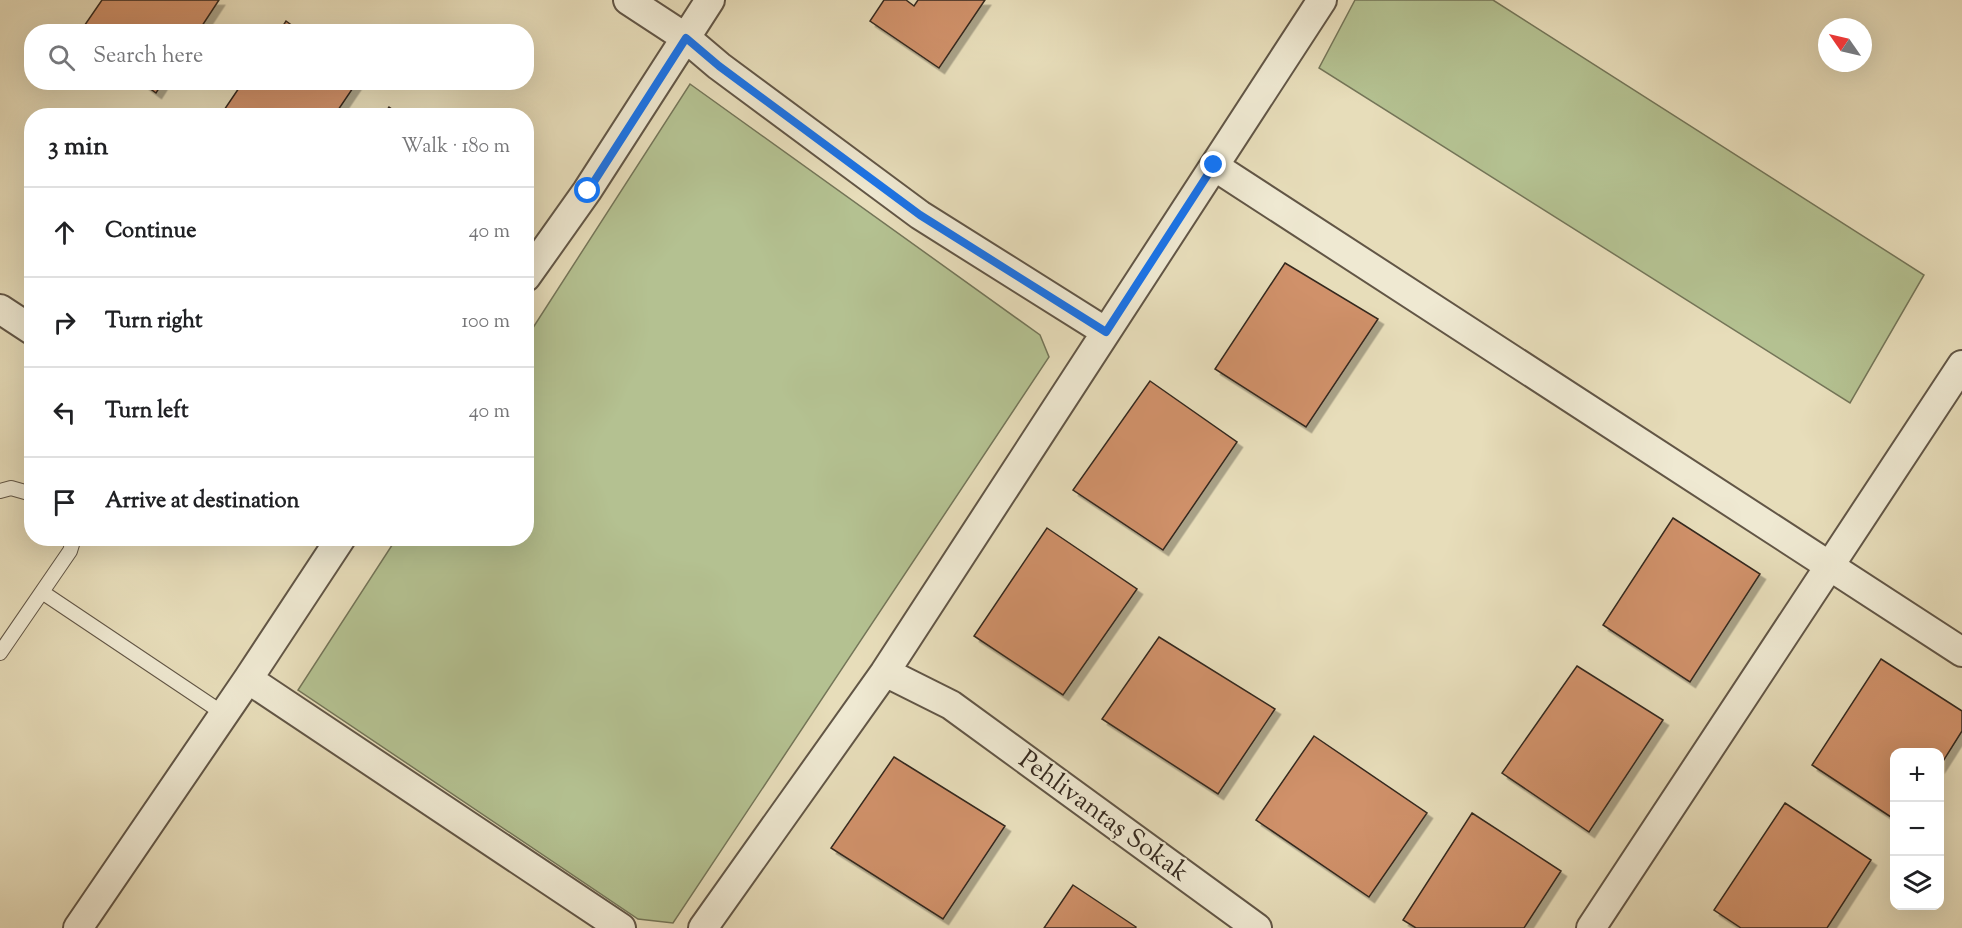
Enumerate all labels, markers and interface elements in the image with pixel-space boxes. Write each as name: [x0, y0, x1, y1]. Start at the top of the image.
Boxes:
north arrow: [1818, 18, 1872, 72]
search box: [24, 24, 534, 90]
icon: search: [45, 41, 78, 74]
text: Search here: [93, 41, 203, 73]
text: 3 min: [48, 129, 108, 166]
text: Walk · 180 m: [401, 133, 510, 162]
route end: [1200, 151, 1226, 177]
route start: [574, 177, 600, 203]
icon: ahead: [48, 216, 81, 249]
text: Continue: [105, 216, 196, 248]
text: 40 m: [469, 218, 510, 247]
icon: right: [48, 306, 81, 339]
text: Turn right: [105, 306, 202, 338]
text: 100 m: [461, 308, 510, 337]
icon: left: [48, 396, 81, 429]
text: Turn left: [105, 396, 188, 428]
text: 40 m: [469, 398, 510, 427]
icon: arrive: [48, 486, 81, 519]
text: Arrive at destination: [105, 486, 300, 518]
street label: Pehlivantaş Sokak: [1010, 743, 1196, 891]
map controls: [1890, 748, 1944, 910]
button: +: [1890, 748, 1944, 802]
button: −: [1890, 802, 1944, 856]
button: layers: [1890, 856, 1944, 910]

